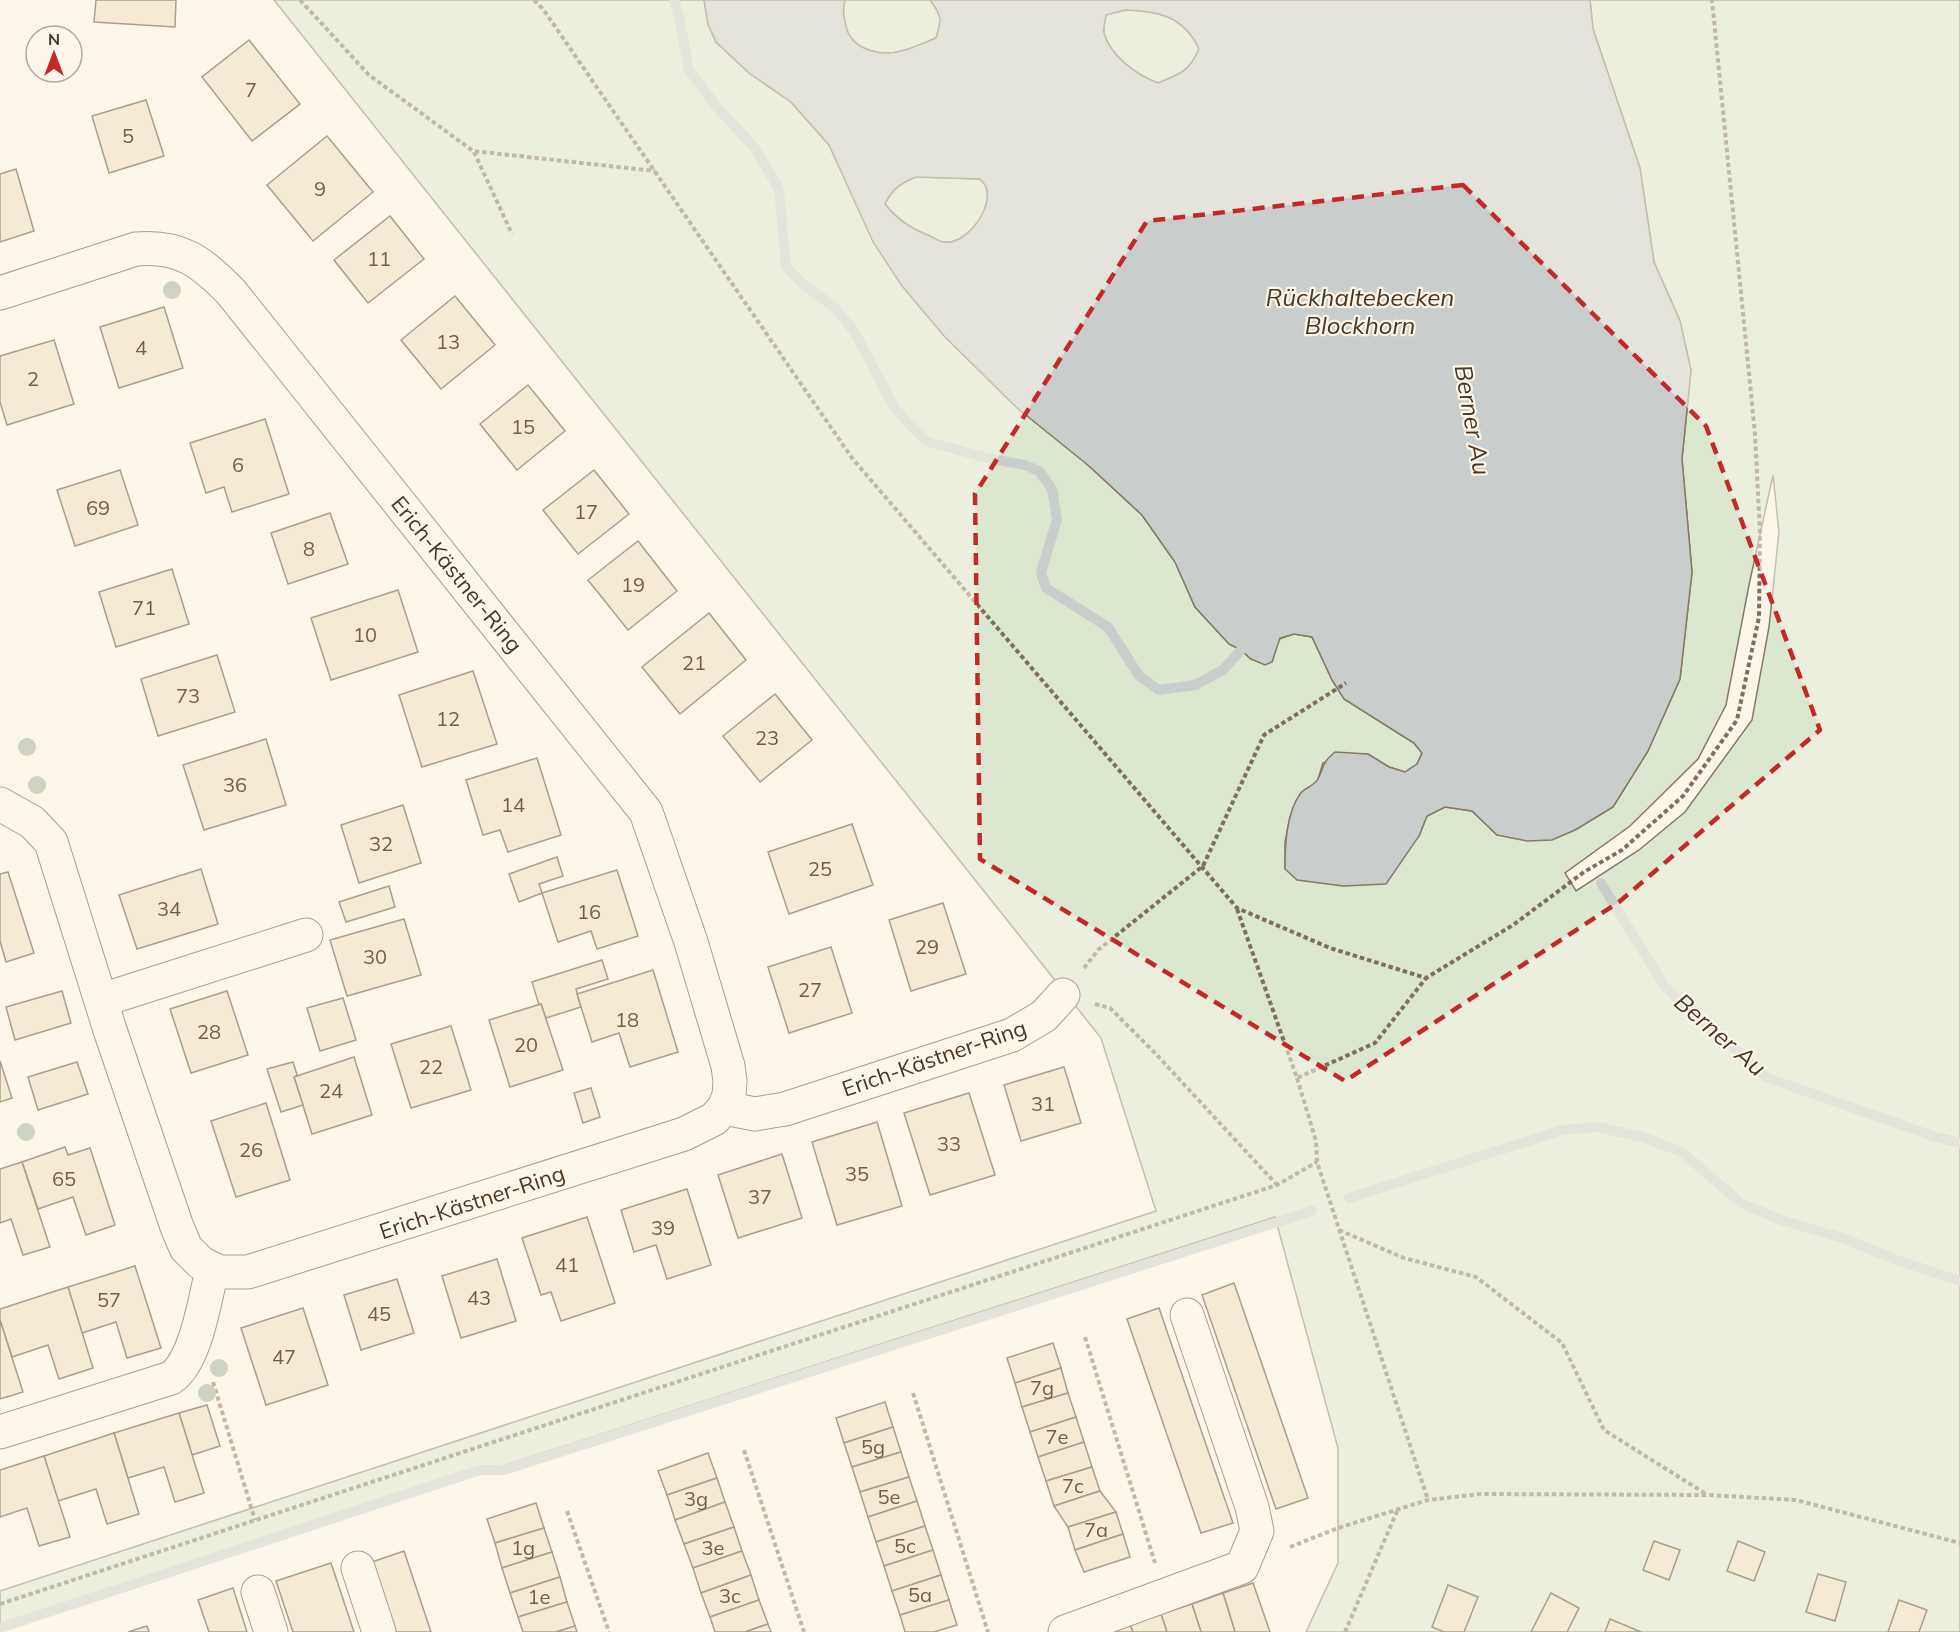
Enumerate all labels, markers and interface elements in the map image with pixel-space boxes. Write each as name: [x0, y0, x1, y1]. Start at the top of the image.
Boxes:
north arrow: [24, 24, 84, 84]
text: N: [48, 29, 60, 49]
house number: 7: [245, 77, 257, 102]
house number: 5: [122, 123, 134, 148]
house number: 9: [314, 176, 326, 201]
house number: 11: [367, 246, 391, 271]
water label: Rückhaltebecken Blockhorn: [1266, 282, 1454, 340]
house number: 13: [436, 329, 460, 354]
house number: 4: [135, 335, 147, 360]
water label: Berner Au: [1449, 362, 1497, 477]
house number: 2: [27, 366, 39, 391]
house number: 15: [511, 414, 535, 439]
house number: 6: [232, 452, 244, 477]
street label: Erich-Kästner-Ring: [385, 490, 529, 658]
house number: 69: [86, 495, 110, 520]
house number: 17: [574, 499, 598, 524]
house number: 8: [303, 536, 315, 561]
house number: 19: [621, 572, 645, 597]
house number: 71: [132, 595, 156, 620]
house number: 10: [353, 622, 377, 647]
house number: 21: [682, 650, 706, 675]
house number: 73: [176, 683, 200, 708]
house number: 12: [436, 706, 460, 731]
house number: 23: [755, 725, 779, 750]
house number: 36: [223, 772, 247, 797]
house number: 14: [501, 792, 525, 817]
house number: 32: [369, 831, 393, 856]
house number: 25: [808, 856, 832, 881]
house number: 34: [157, 896, 181, 921]
house number: 16: [577, 899, 601, 924]
house number: 29: [915, 934, 939, 959]
house number: 30: [363, 944, 387, 969]
house number: 27: [798, 977, 822, 1002]
water label: Berner Au: [1669, 986, 1773, 1082]
house number: 18: [615, 1007, 639, 1032]
street label: Erich-Kästner-Ring: [838, 1013, 1030, 1103]
house number: 28: [197, 1019, 221, 1044]
house number: 20: [514, 1032, 538, 1057]
house number: 22: [419, 1054, 443, 1079]
house number: 24: [319, 1078, 343, 1103]
house number: 31: [1031, 1091, 1055, 1116]
house number: 33: [937, 1131, 961, 1156]
house number: 26: [239, 1137, 263, 1162]
street label: Erich-Kästner-Ring: [376, 1159, 568, 1245]
house number: 35: [845, 1161, 869, 1186]
house number: 65: [52, 1166, 76, 1191]
house number: 37: [748, 1184, 772, 1209]
house number: 39: [651, 1215, 675, 1240]
house number: 41: [555, 1252, 579, 1277]
house number: 43: [467, 1285, 491, 1310]
house number: 57: [97, 1287, 121, 1312]
house number: 45: [367, 1301, 391, 1326]
house number: 47: [272, 1344, 296, 1369]
house number: 7g: [1030, 1375, 1054, 1400]
house number: 7e: [1046, 1424, 1068, 1449]
house number: 5g: [861, 1434, 885, 1459]
house number: 7c: [1062, 1473, 1084, 1498]
house number: 5e: [878, 1484, 900, 1509]
house number: 3g: [684, 1486, 708, 1511]
house number: 7a: [1084, 1517, 1108, 1542]
house number: 5c: [894, 1533, 916, 1558]
house number: 1g: [511, 1535, 535, 1560]
house number: 3e: [702, 1535, 724, 1560]
house number: 5a: [908, 1582, 932, 1607]
house number: 3c: [719, 1583, 741, 1608]
house number: 1e: [528, 1584, 550, 1609]

